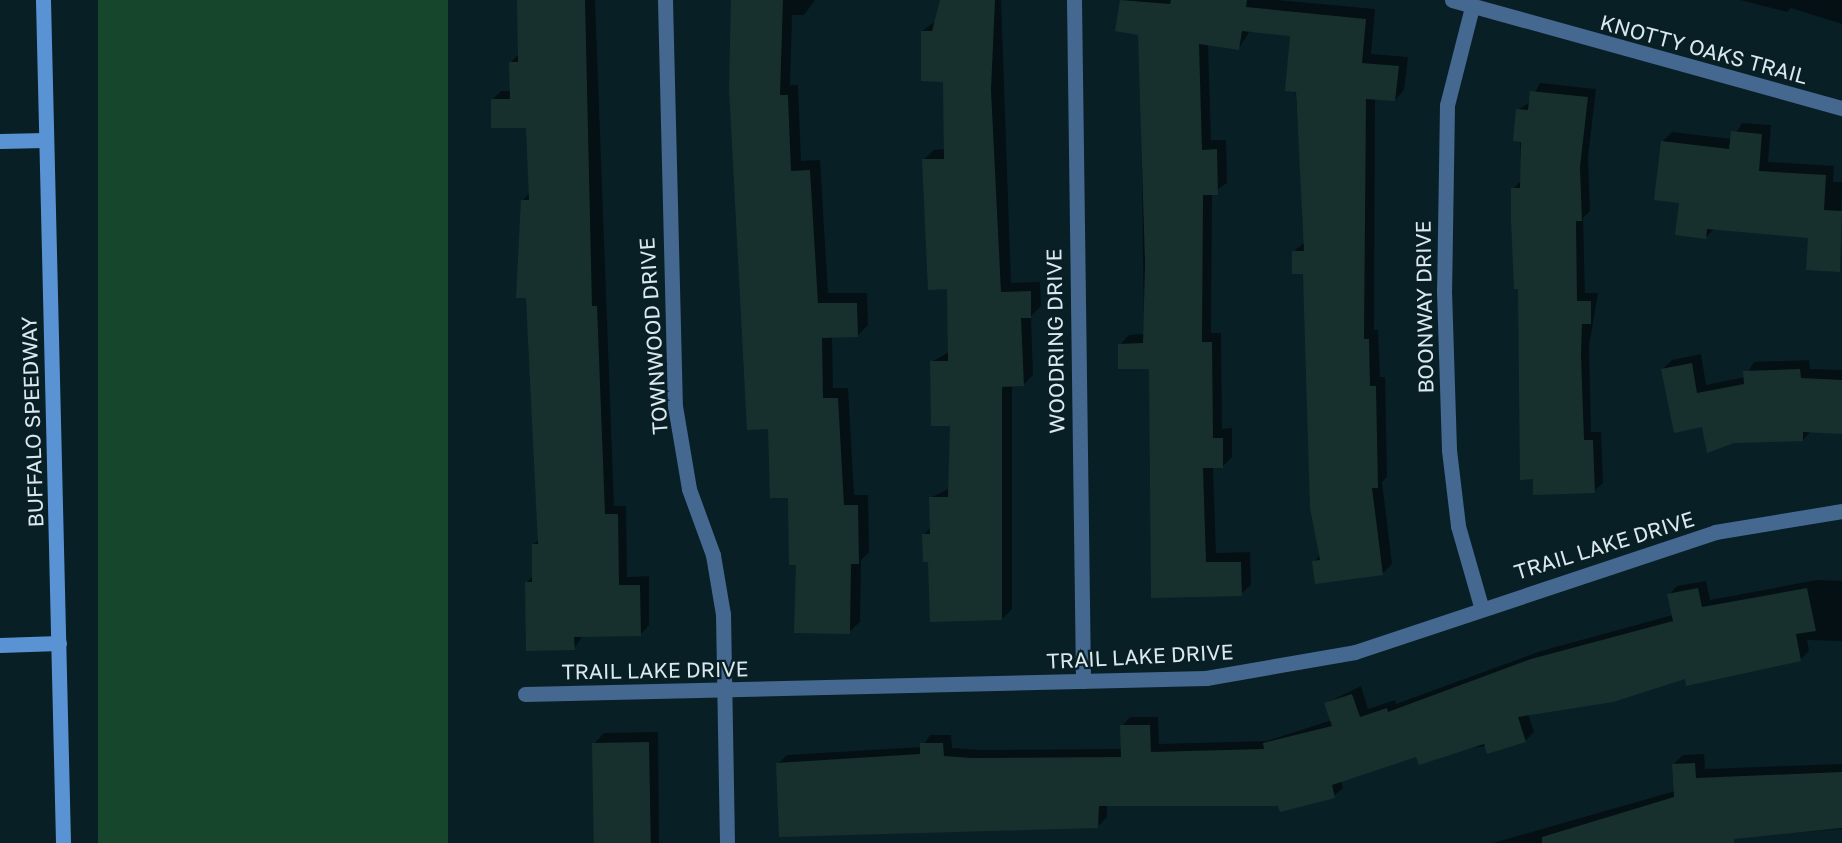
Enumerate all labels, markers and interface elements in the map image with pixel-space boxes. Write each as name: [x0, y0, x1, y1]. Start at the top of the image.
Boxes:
street label: KNOTTY OAKS TRAIL: [1598, 9, 1810, 89]
street label: BOONWAY DRIVE: [1410, 220, 1438, 394]
street label: TOWNWOOD DRIVE: [634, 237, 672, 435]
street label: WOODRING DRIVE: [1041, 248, 1069, 434]
street label: BUFFALO SPEEDWAY: [16, 316, 48, 528]
street label: TRAIL LAKE DRIVE: [1511, 506, 1697, 584]
street label: TRAIL LAKE DRIVE: [1046, 639, 1234, 673]
street label: TRAIL LAKE DRIVE: [561, 656, 749, 684]

